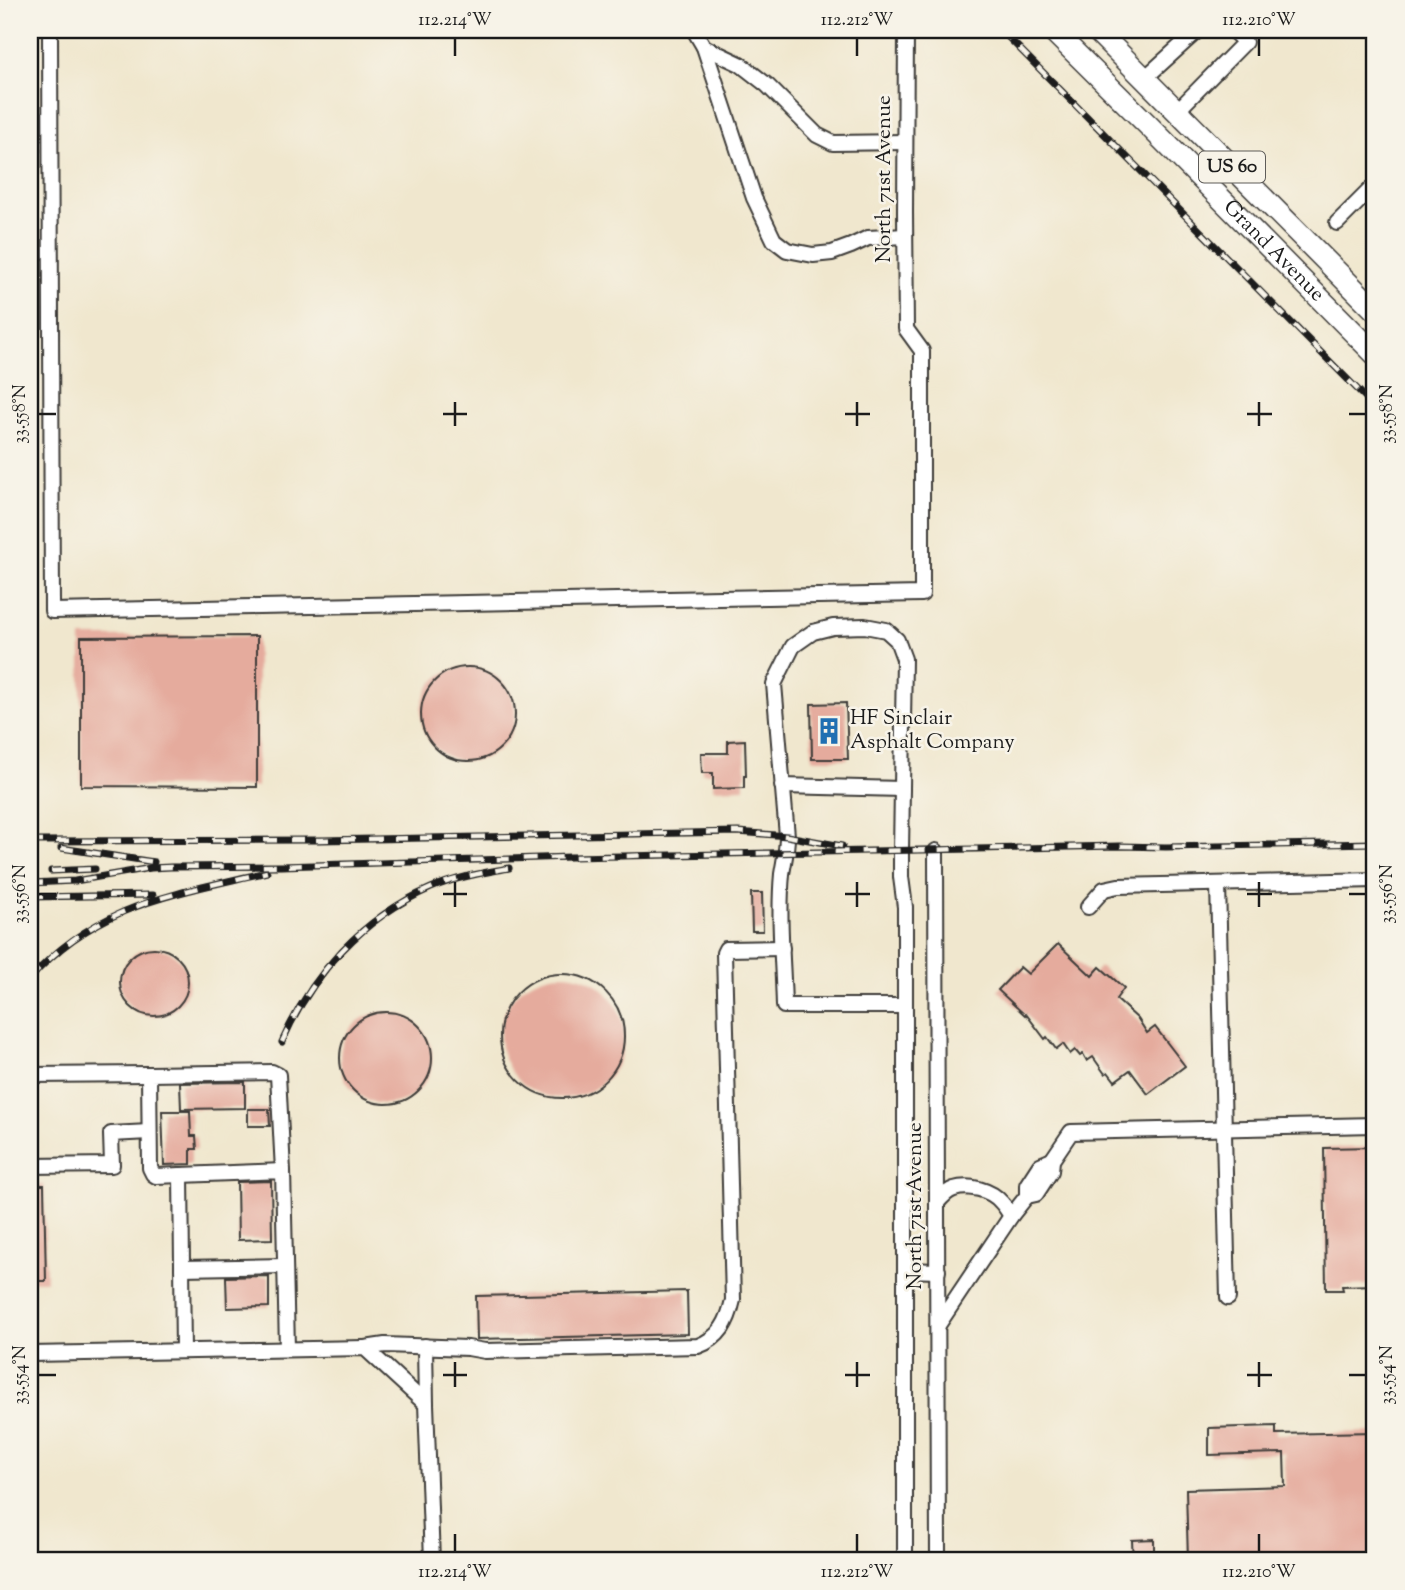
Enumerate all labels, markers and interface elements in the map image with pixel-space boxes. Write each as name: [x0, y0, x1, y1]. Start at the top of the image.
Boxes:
text: 112.214°W: [418, 8, 492, 34]
text: 112.212°W: [821, 8, 893, 34]
text: 112.210°W: [1222, 8, 1296, 34]
street label: North 71st Avenue: [870, 95, 900, 263]
road number: US 60: [1199, 152, 1265, 182]
street label: Grand Avenue: [1216, 193, 1331, 309]
text: 33.558°N: [8, 384, 34, 444]
text: 33.558°N: [1375, 384, 1401, 444]
place label: HF Sinclair Asphalt Company: [850, 704, 1015, 758]
building icon: HF Sinclair Asphalt Company: [814, 716, 844, 746]
text: 33.556°N: [8, 864, 34, 924]
text: 33.556°N: [1375, 864, 1401, 924]
street label: North 71st Avenue: [901, 1122, 931, 1290]
text: 33.554°N: [8, 1345, 34, 1405]
text: 33.554°N: [1375, 1345, 1401, 1405]
text: 112.214°W: [418, 1560, 492, 1586]
text: 112.212°W: [821, 1560, 893, 1586]
text: 112.210°W: [1222, 1560, 1296, 1586]

